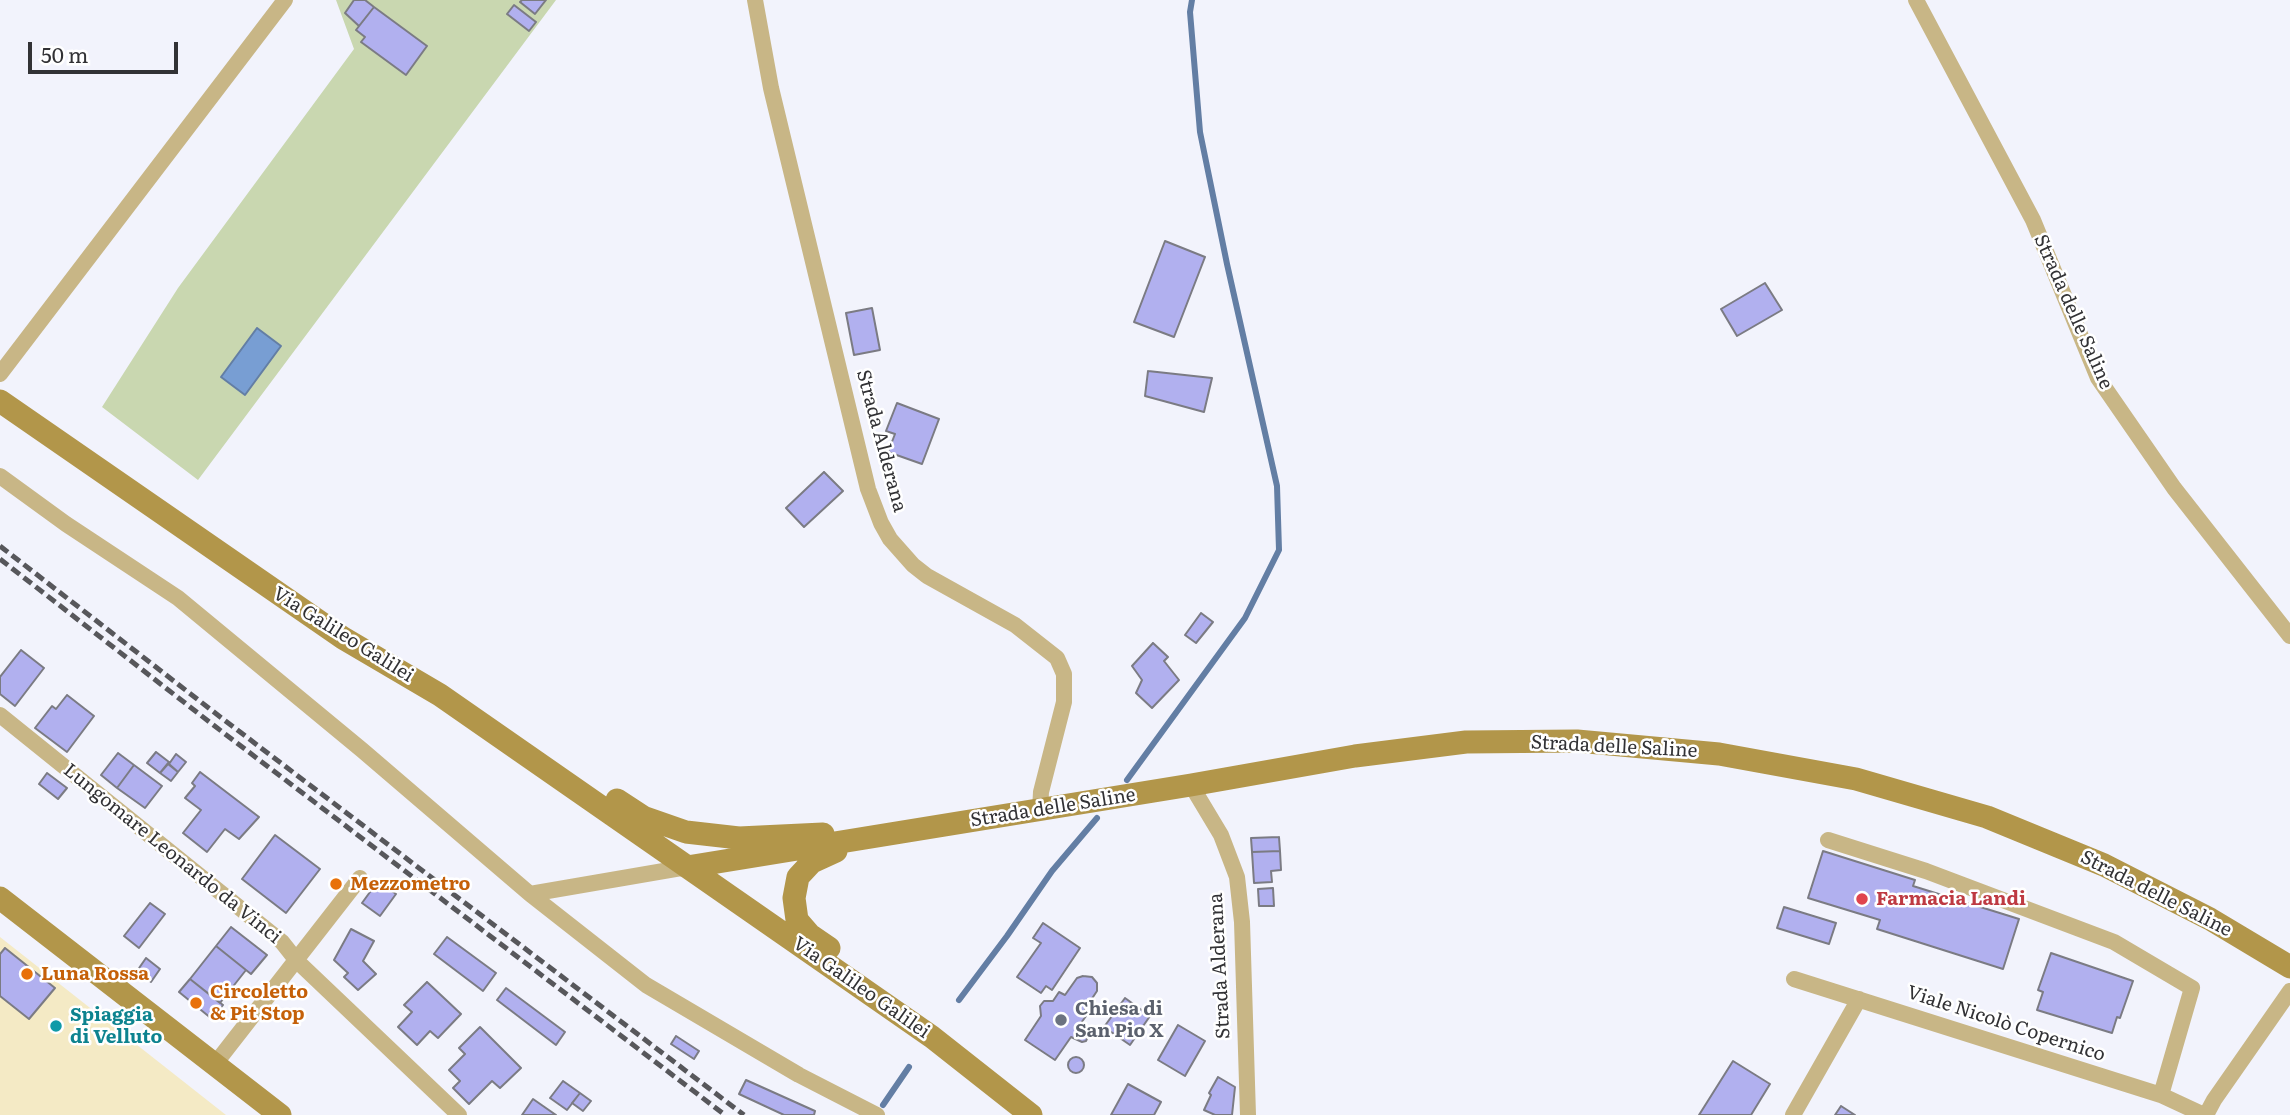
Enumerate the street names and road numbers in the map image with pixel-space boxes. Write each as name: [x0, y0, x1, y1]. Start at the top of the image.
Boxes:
street label: Strada delle Saline: [2029, 231, 2117, 393]
street label: Strada Alderana: [851, 367, 911, 515]
street label: Via Galileo Galilei: [268, 582, 418, 688]
street label: Strada delle Saline: [1530, 731, 1698, 763]
street label: Lungomare Leonardo da Vinci: [59, 759, 285, 949]
street label: Strada delle Saline: [969, 784, 1137, 832]
street label: Strada delle Saline: [2076, 846, 2236, 942]
street label: Strada Alderana: [1205, 892, 1235, 1040]
street label: Via Galileo Galilei: [788, 932, 934, 1044]
street label: Viale Nicolò Copernico: [1904, 981, 2108, 1067]

